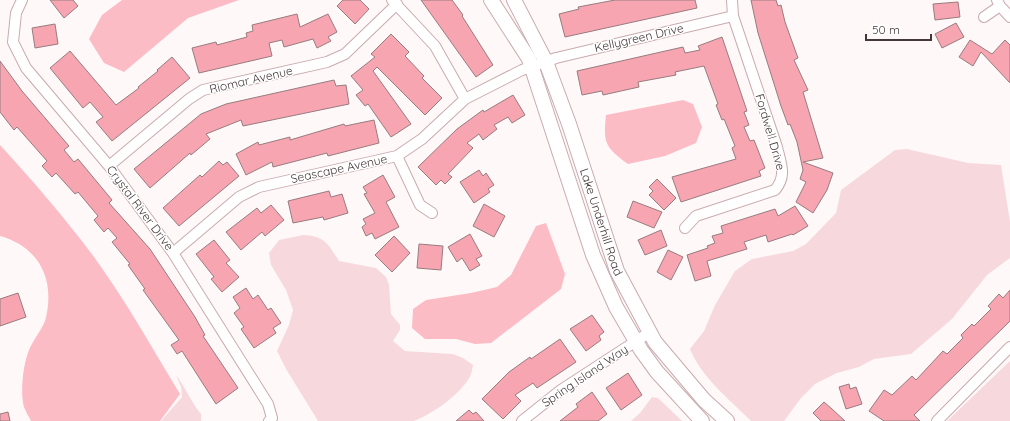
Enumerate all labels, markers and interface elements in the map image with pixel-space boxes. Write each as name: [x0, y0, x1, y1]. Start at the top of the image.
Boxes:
scale bar: [866, 16, 931, 42]
street label: Kellygreen Drive: [593, 20, 685, 55]
text: 50 m: [872, 22, 900, 37]
street label: Riomar Avenue: [208, 63, 294, 96]
street label: Fordwell Drive: [752, 92, 789, 172]
street label: Seascape Avenue: [289, 151, 389, 186]
street label: Crystal River Drive: [104, 162, 177, 253]
street label: Lake Underhill Road: [577, 166, 626, 278]
street label: Spring Island Way: [539, 341, 631, 410]

